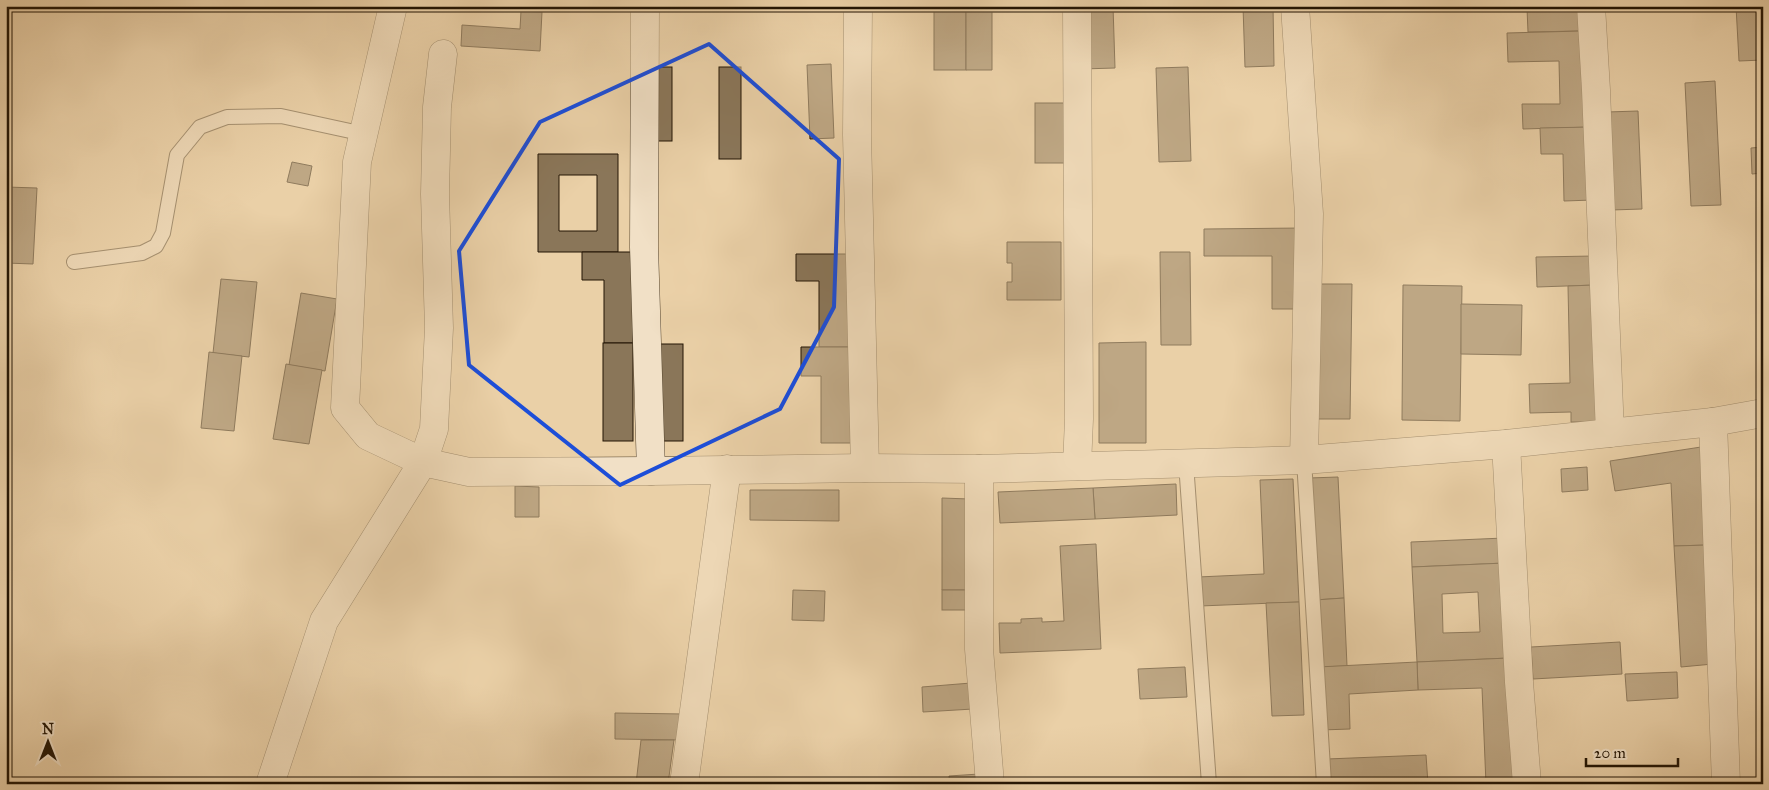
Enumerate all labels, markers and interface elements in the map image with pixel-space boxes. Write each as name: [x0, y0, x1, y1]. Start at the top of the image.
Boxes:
north arrow: [22, 718, 72, 768]
text: N: [42, 721, 54, 738]
scale bar: [1586, 735, 1679, 767]
text: 20 m: [1594, 744, 1626, 762]

